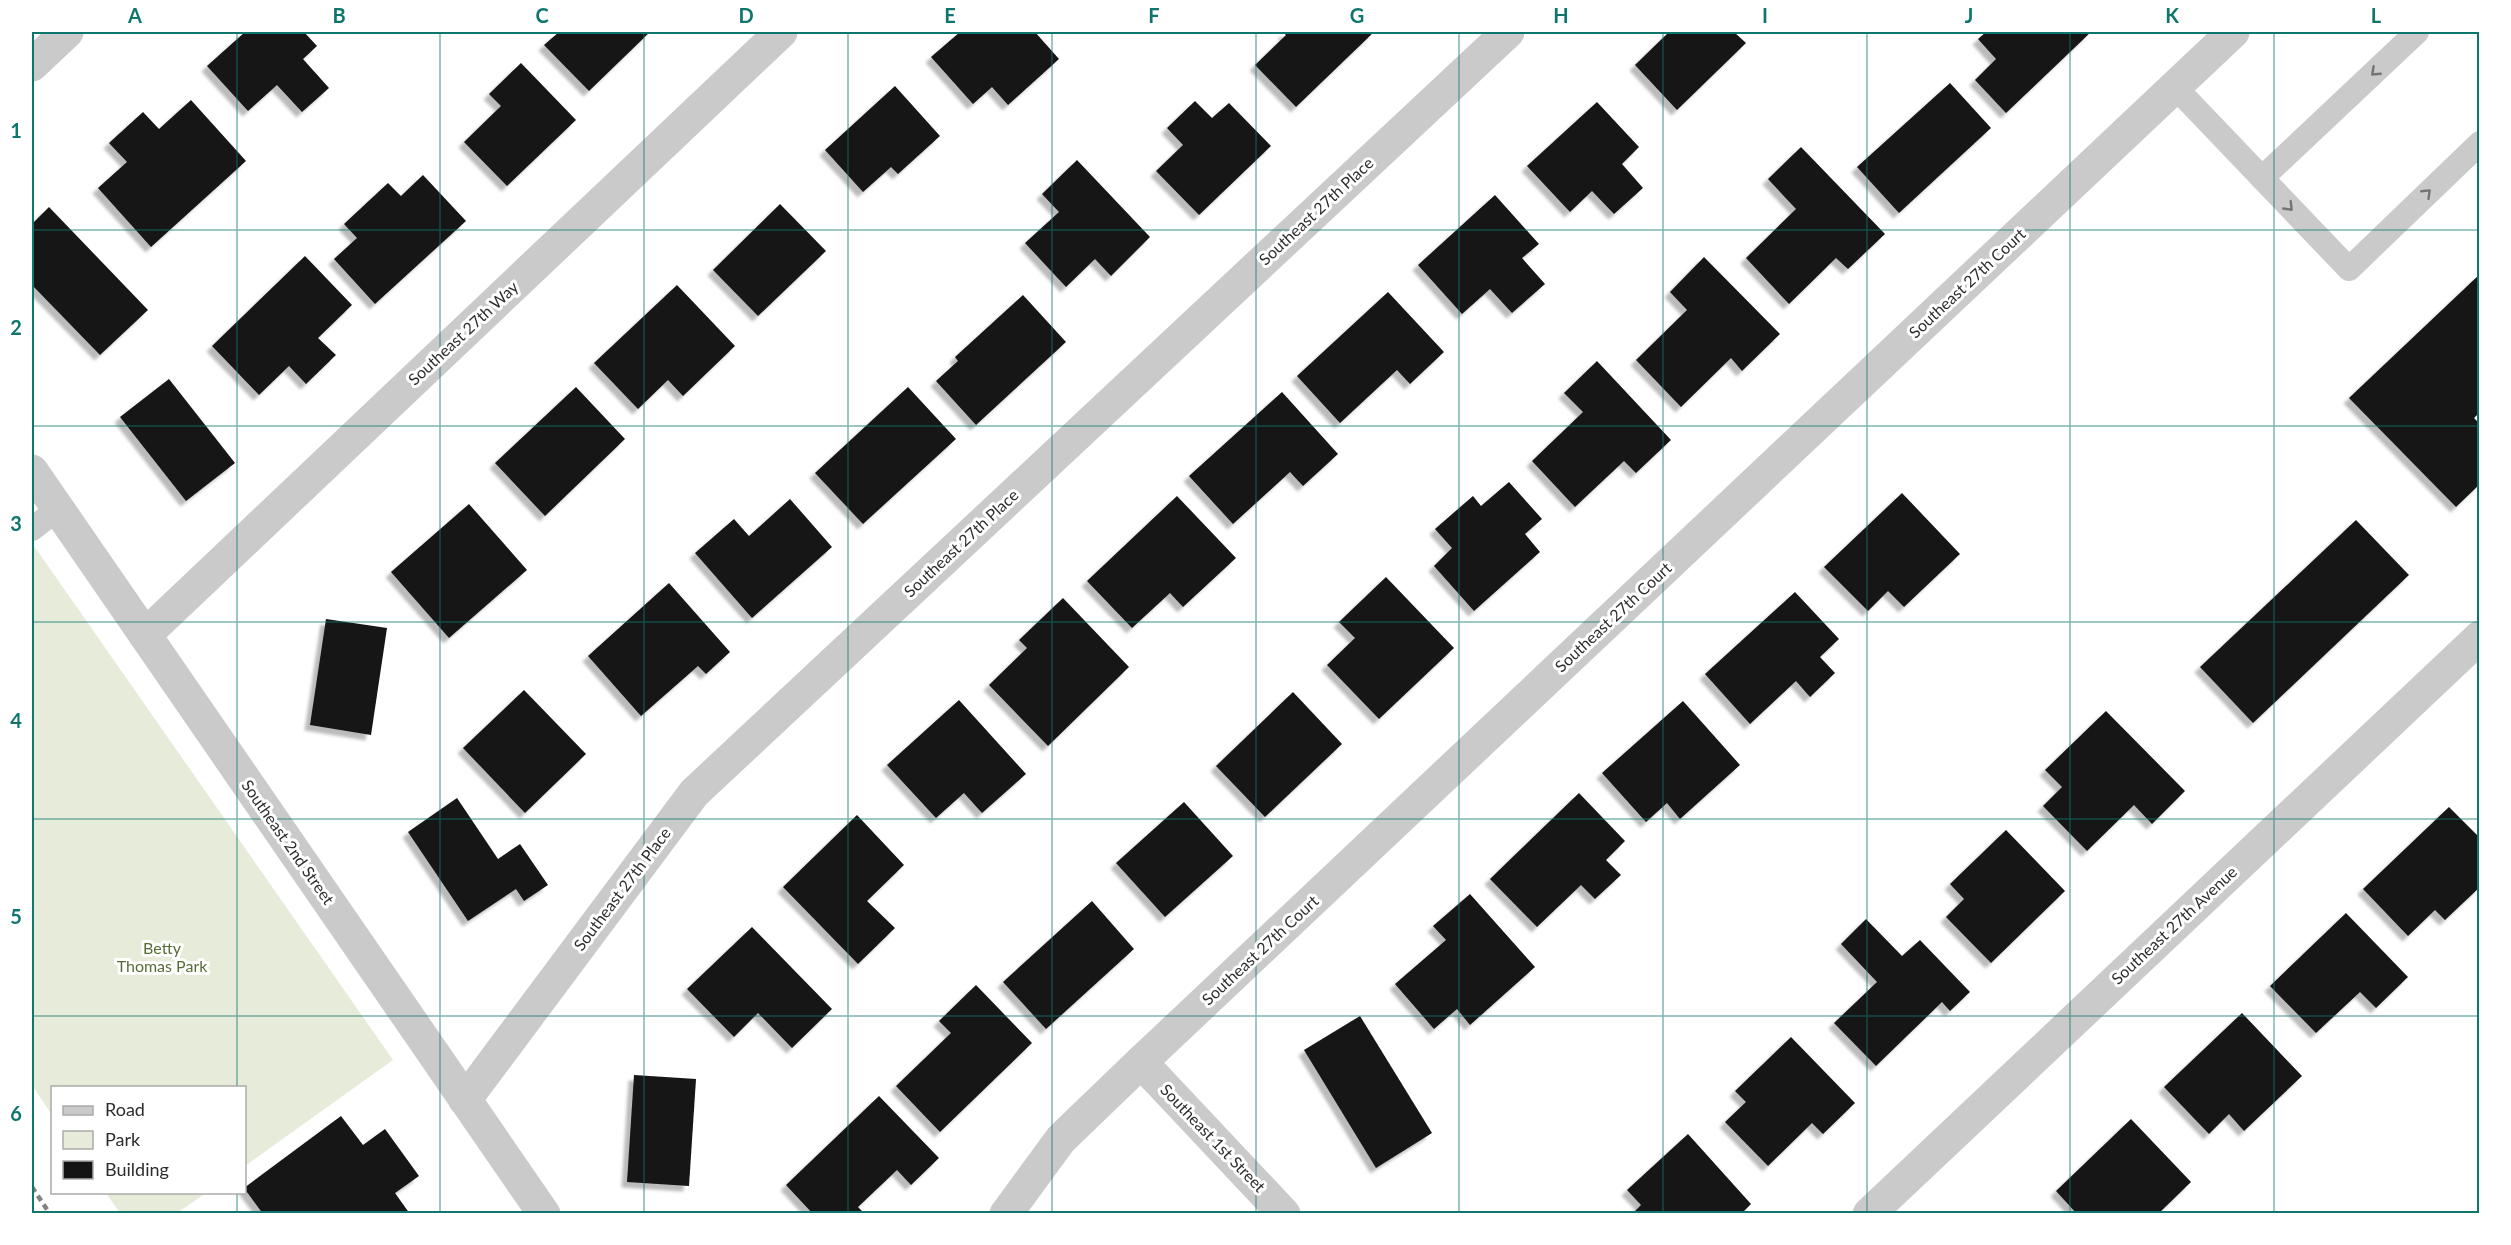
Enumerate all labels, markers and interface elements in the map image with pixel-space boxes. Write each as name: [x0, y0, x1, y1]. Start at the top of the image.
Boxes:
text: A: [127, 3, 142, 27]
text: B: [332, 3, 346, 27]
text: C: [535, 3, 549, 27]
text: D: [738, 3, 754, 27]
text: E: [944, 3, 956, 27]
text: F: [1148, 3, 1160, 27]
text: G: [1350, 3, 1364, 27]
text: H: [1553, 3, 1569, 27]
text: I: [1762, 3, 1768, 27]
text: J: [1965, 3, 1973, 27]
text: K: [2165, 3, 2179, 27]
text: L: [2371, 3, 2382, 27]
one-way arrow: [2371, 64, 2382, 75]
text: 1: [10, 118, 22, 142]
street label: Southeast 27th Place: [1255, 153, 1377, 268]
one-way arrow: [2420, 190, 2431, 201]
one-way arrow: [2282, 200, 2293, 211]
street label: Southeast 27th Court: [1905, 224, 2029, 341]
street label: Southeast 27th Way: [404, 276, 522, 388]
text: 2: [10, 315, 22, 339]
street label: Southeast 27th Place: [900, 485, 1022, 600]
text: 3: [10, 511, 22, 535]
street label: Southeast 27th Court: [1551, 558, 1675, 675]
text: 4: [10, 708, 22, 732]
street label: Southeast 2nd Street: [238, 776, 339, 908]
street label: Southeast 27th Place: [569, 823, 674, 954]
street label: Southeast 27th Avenue: [2107, 862, 2240, 988]
street label: Southeast 27th Court: [1198, 891, 1322, 1008]
text: 5: [10, 904, 22, 928]
park label: Betty Thomas Park: [117, 938, 208, 975]
street label: Southeast 1st Street: [1157, 1080, 1270, 1196]
legend: [51, 1086, 246, 1194]
text: Road: [105, 1098, 145, 1120]
text: 6: [10, 1101, 22, 1125]
text: Park: [105, 1128, 141, 1150]
text: Building: [105, 1158, 169, 1180]

